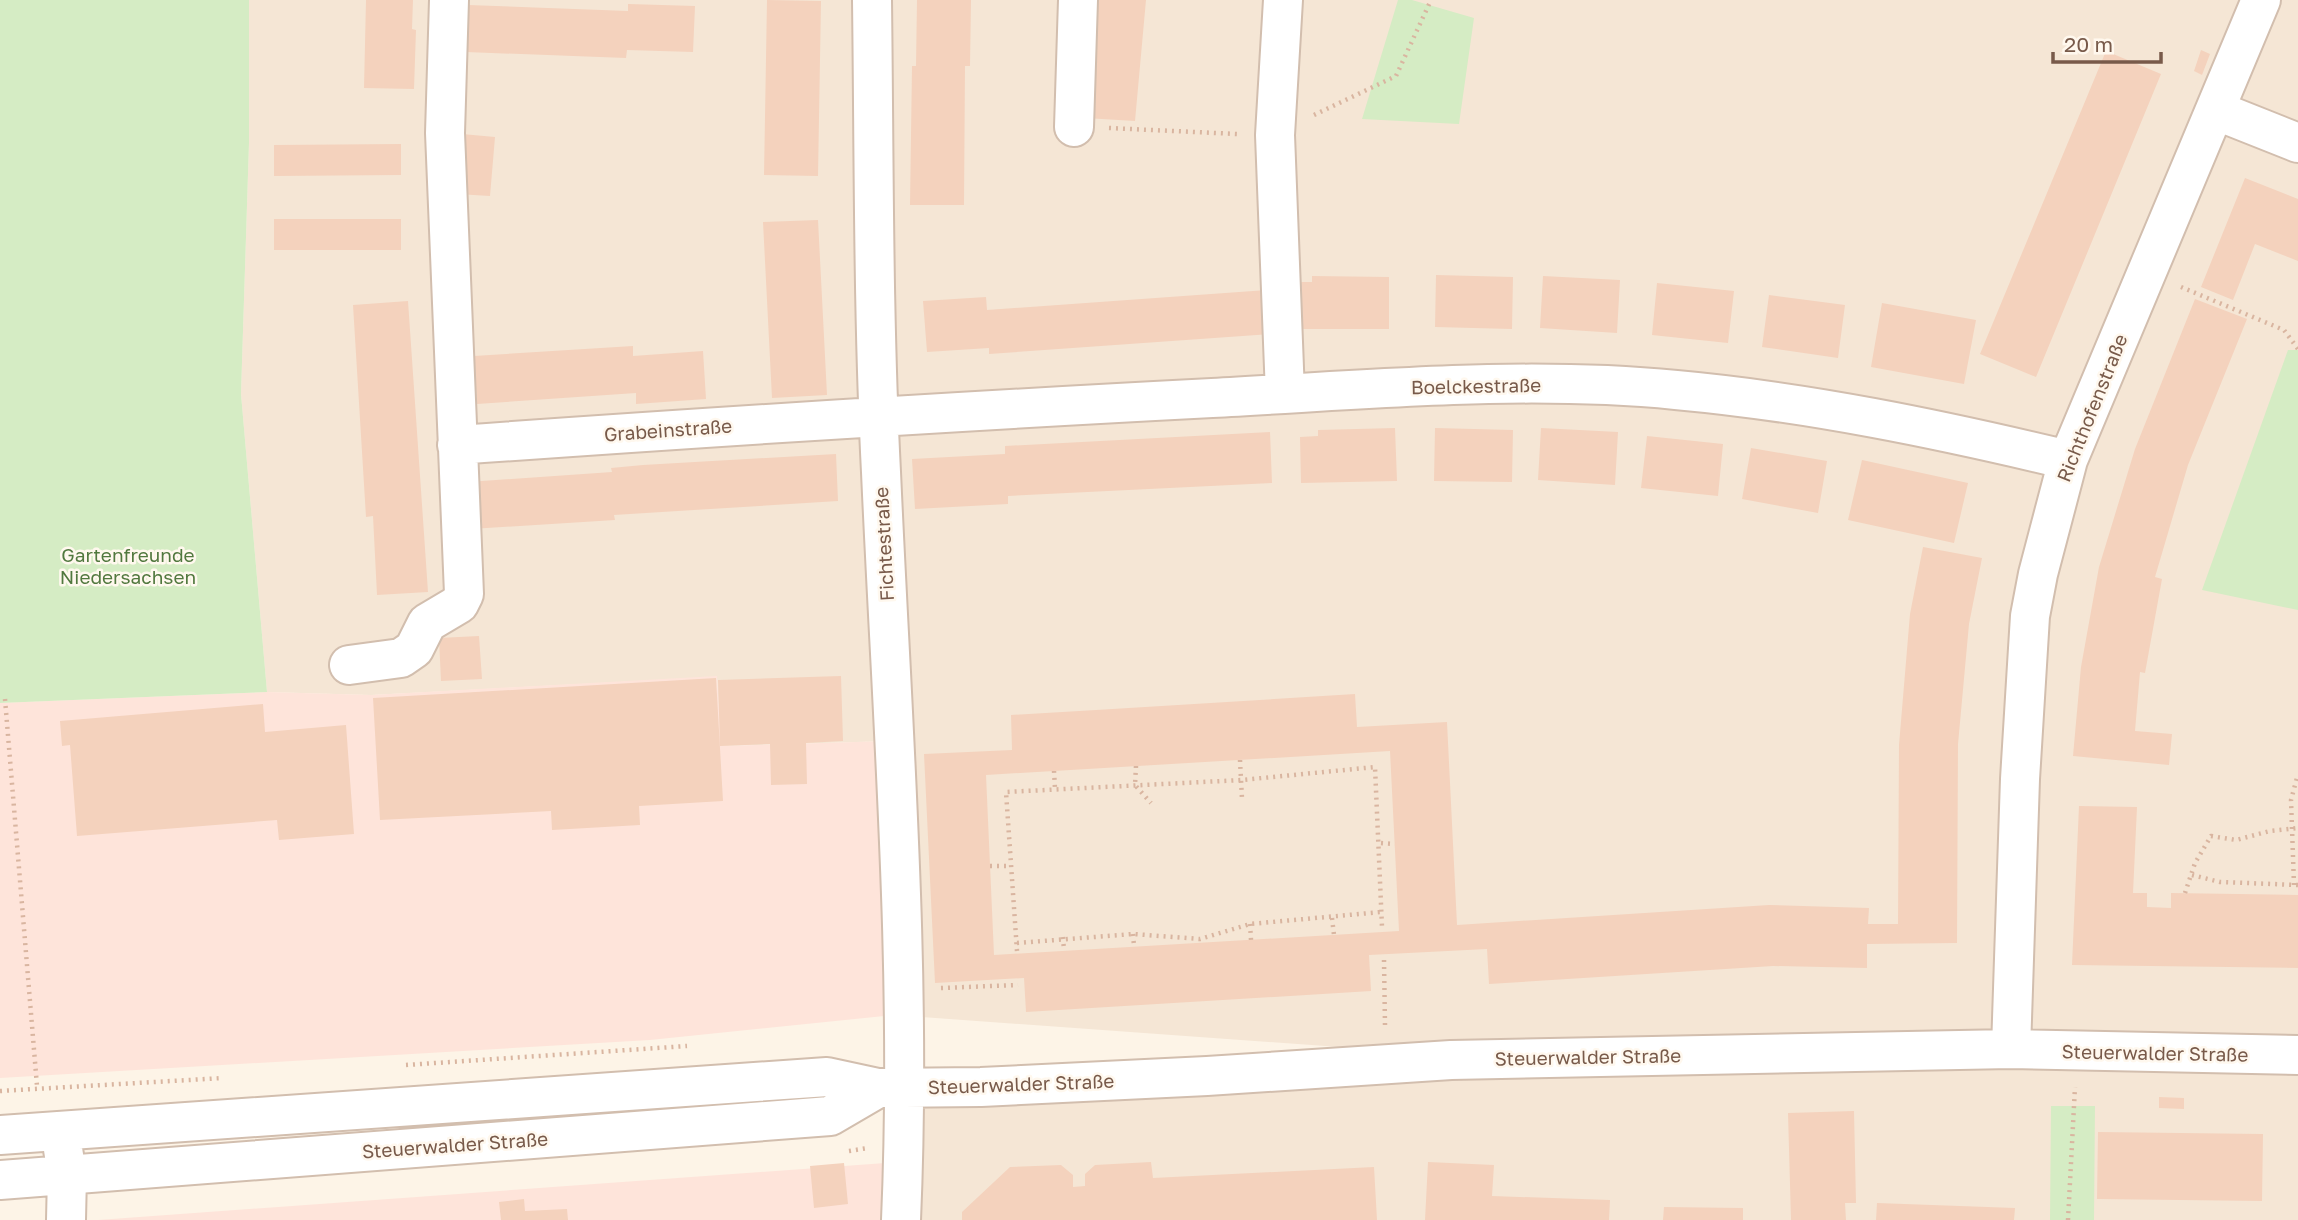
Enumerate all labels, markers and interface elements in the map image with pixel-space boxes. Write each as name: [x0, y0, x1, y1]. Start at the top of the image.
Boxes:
scale bar: [2053, 21, 2162, 65]
text: 20 m: [2064, 31, 2113, 57]
street label: Richthofenstraße: [2051, 330, 2132, 485]
street label: Boelckestraße: [1411, 373, 1541, 398]
street label: Grabeinstraße: [603, 414, 733, 445]
street label: Fichtestraße: [869, 486, 898, 602]
park label: Gartenfreunde Niedersachsen: [60, 543, 196, 588]
street label: Steuerwalder Straße: [2062, 1039, 2248, 1066]
street label: Steuerwalder Straße: [1495, 1043, 1681, 1070]
street label: Steuerwalder Straße: [927, 1069, 1115, 1098]
street label: Steuerwalder Straße: [361, 1127, 549, 1162]

